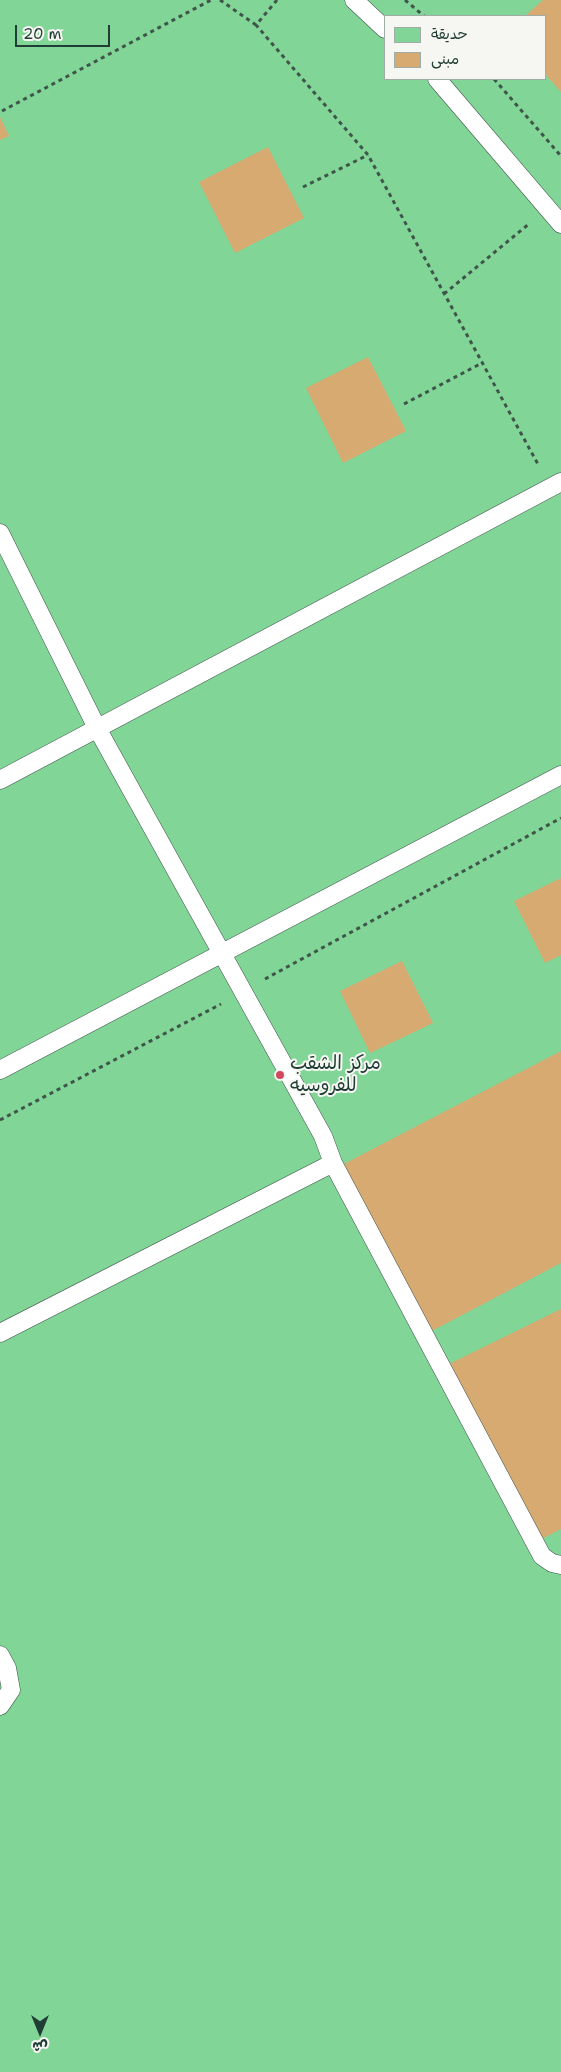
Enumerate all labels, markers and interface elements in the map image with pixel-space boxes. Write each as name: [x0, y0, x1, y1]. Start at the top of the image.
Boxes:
scale bar: [18, 15, 112, 47]
legend: [384, 15, 546, 80]
text: 20 m: [23, 24, 62, 44]
text: حديقة: [431, 24, 468, 44]
text: مبنى: [431, 49, 459, 69]
place label: مركز الشقب للفروسيه: [290, 1053, 381, 1097]
marker: مركز الشقب للفروسيه: [274, 1069, 286, 1081]
north arrow: [15, 2007, 65, 2057]
text: ش: [32, 2038, 48, 2056]

